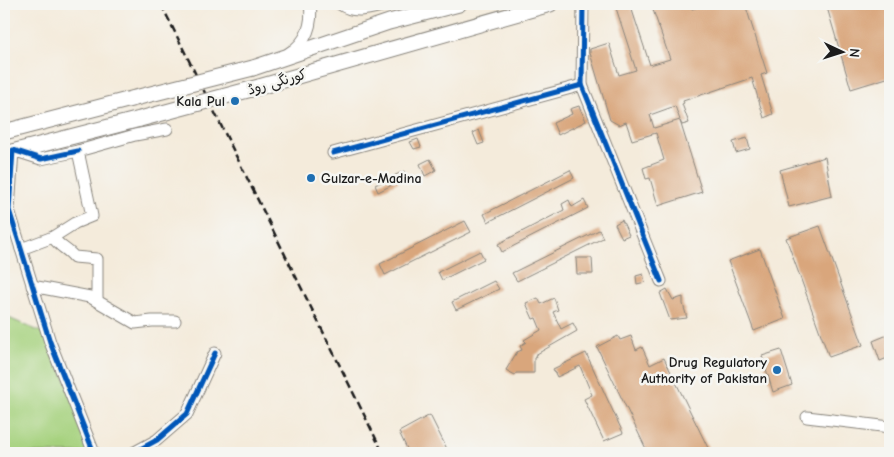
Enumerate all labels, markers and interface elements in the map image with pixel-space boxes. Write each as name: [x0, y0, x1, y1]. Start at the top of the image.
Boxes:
north arrow: [816, 28, 866, 78]
text: N: [846, 48, 863, 58]
street label: کورنگی روڈ: [246, 65, 308, 99]
place label: Kala Pul: [176, 93, 225, 110]
marker: Kala Pul: [229, 95, 241, 107]
place label: Gulzar-e-Madina: [321, 170, 422, 187]
marker: Gulzar-e-Madina: [305, 172, 317, 184]
place label: Drug Regulatory Authority of Pakistan: [641, 354, 768, 387]
marker: Drug Regulatory Authority of Pakistan: [771, 364, 783, 376]

